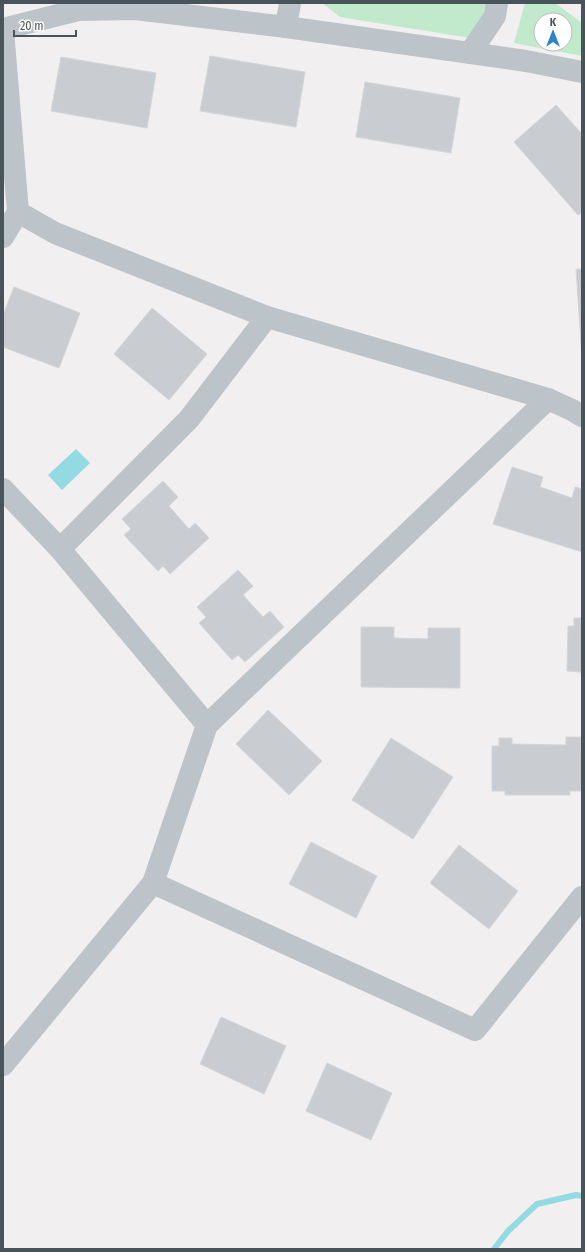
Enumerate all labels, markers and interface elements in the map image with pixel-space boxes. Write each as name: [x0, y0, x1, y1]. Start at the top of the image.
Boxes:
scale bar: [14, 12, 76, 38]
north arrow: [533, 12, 573, 52]
text: K: [550, 16, 557, 29]
text: 20 m: [20, 19, 44, 33]

